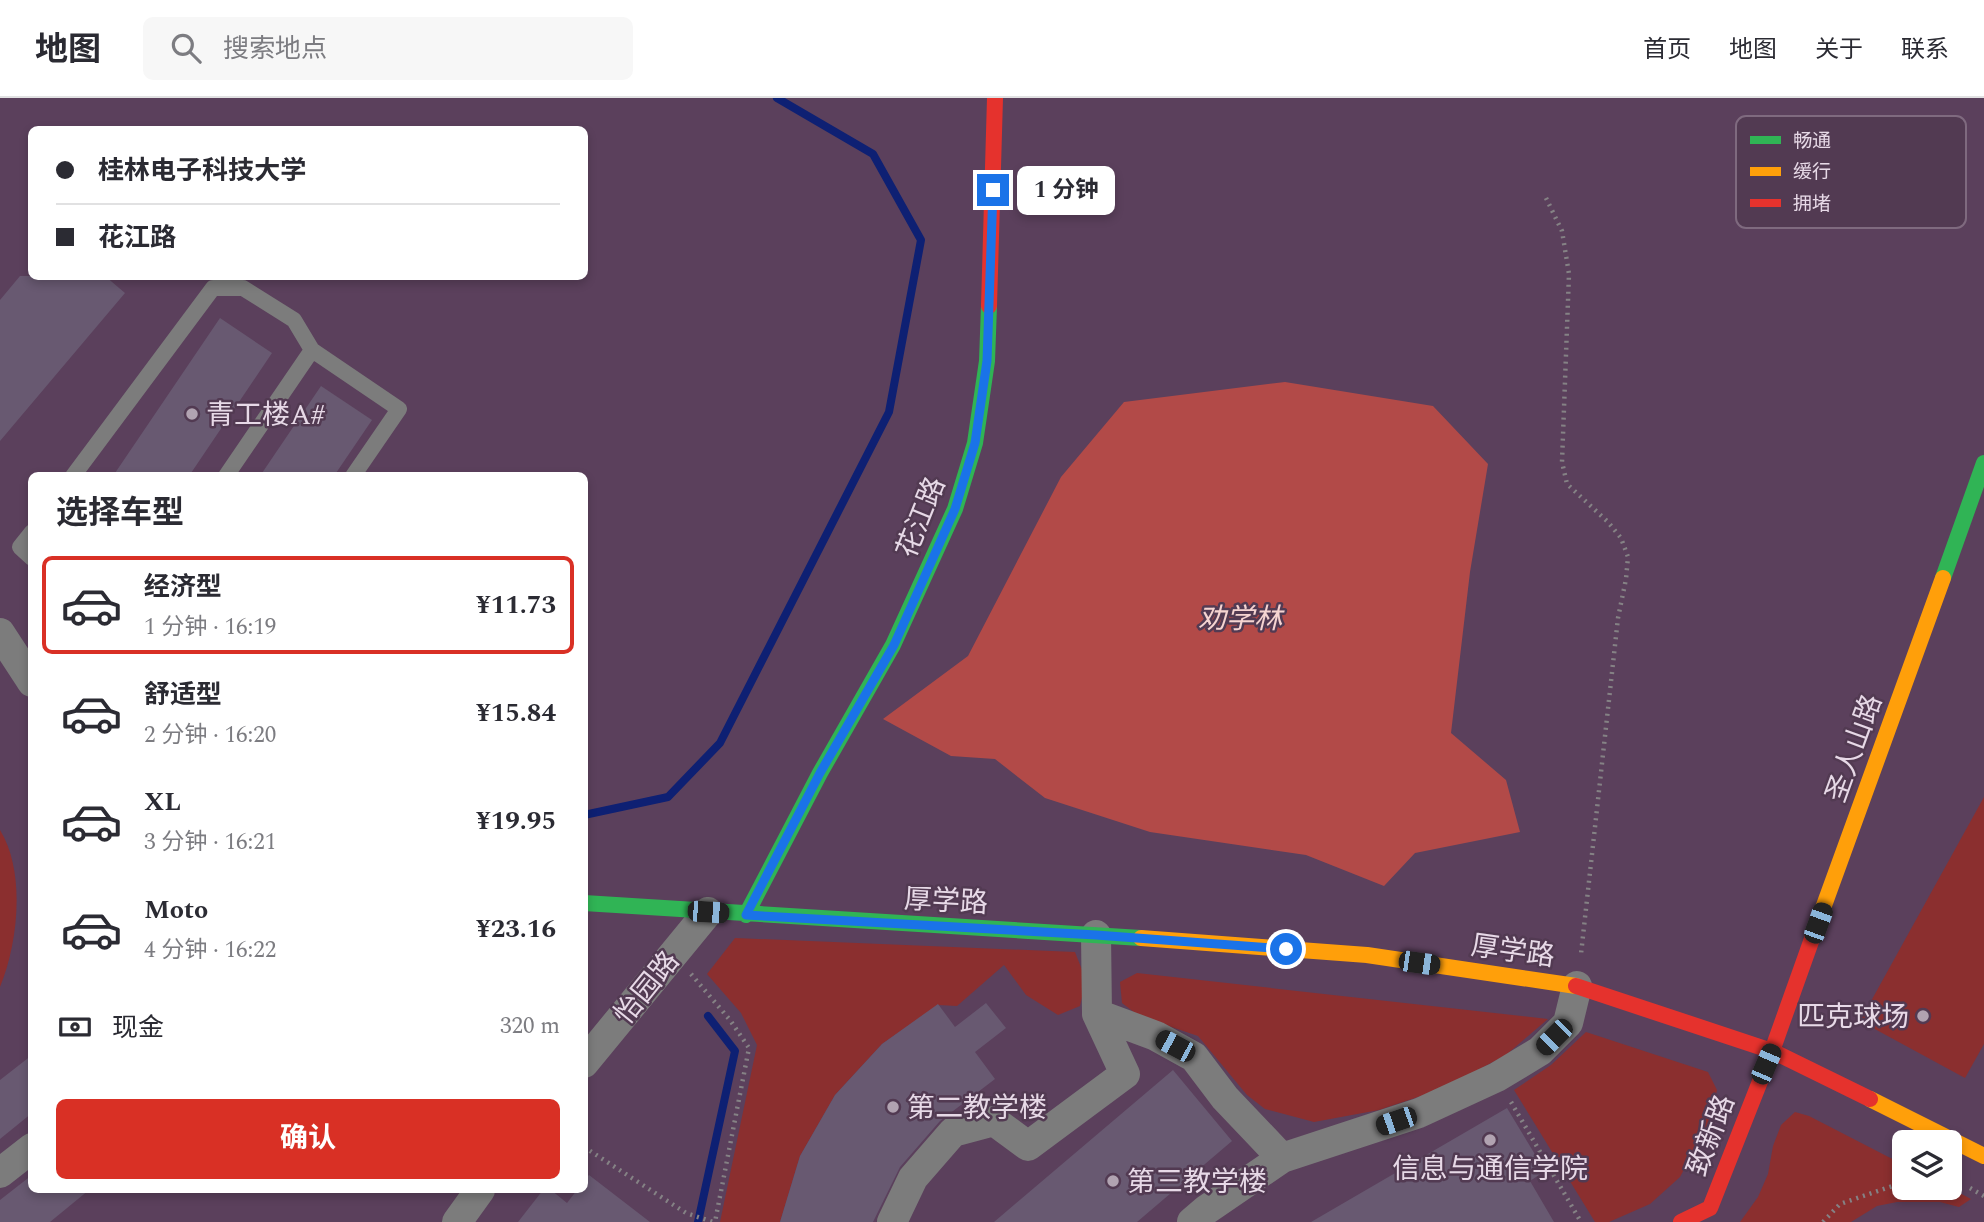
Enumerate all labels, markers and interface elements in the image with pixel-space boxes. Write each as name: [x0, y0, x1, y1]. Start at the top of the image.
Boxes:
search box: [143, 17, 633, 80]
text: 地图: [35, 25, 101, 75]
icon: search: [167, 29, 205, 67]
text: 搜索地点: [223, 29, 327, 69]
text: 首页: [1643, 32, 1691, 68]
text: 地图: [1729, 32, 1777, 68]
text: 关于: [1815, 32, 1863, 68]
text: 联系: [1901, 32, 1949, 68]
legend: [1736, 116, 1966, 228]
text: 畅通: [1793, 127, 1831, 156]
text: 桂林电子科技大学: [98, 151, 306, 191]
text: 缓行: [1793, 158, 1831, 187]
callout: 1 分钟: [1018, 166, 1116, 214]
text: 1 分钟: [1034, 173, 1098, 208]
route end: [977, 174, 1009, 206]
text: 拥堵: [1793, 190, 1831, 219]
text: 花江路: [98, 218, 176, 258]
place label: 青工楼A#: [206, 394, 325, 437]
marker: 青工楼A#: [184, 406, 200, 422]
street label: 花江路: [886, 471, 957, 565]
text: 选择车型: [56, 489, 184, 538]
text: 经济型: [144, 567, 222, 607]
icon: car: [60, 574, 123, 637]
text: ¥11.73: [476, 585, 556, 625]
park label: 劝学林: [1198, 598, 1285, 641]
text: 1 分钟 · 16:19: [144, 610, 276, 645]
text: 舒适型: [144, 675, 222, 715]
icon: car: [60, 682, 123, 745]
street label: 圣人山路: [1815, 689, 1894, 808]
text: ¥15.84: [476, 693, 556, 733]
text: 2 分钟 · 16:20: [144, 718, 276, 753]
text: XL: [144, 782, 181, 822]
icon: car: [60, 790, 123, 853]
text: ¥19.95: [476, 801, 556, 841]
text: 3 分钟 · 16:21: [144, 825, 276, 860]
street label: 厚学路: [903, 878, 989, 925]
text: Moto: [144, 890, 208, 930]
icon: car: [60, 898, 123, 961]
car: [687, 900, 730, 924]
car: [1801, 900, 1836, 946]
text: ¥23.16: [476, 909, 556, 949]
street label: 厚学路: [1468, 924, 1557, 979]
text: 4 分钟 · 16:22: [144, 933, 276, 968]
route start: [1270, 933, 1302, 965]
street label: 怡园路: [604, 942, 690, 1034]
car: [1397, 950, 1442, 976]
place label: 匹克球场: [1797, 996, 1909, 1039]
icon: cash: [56, 1008, 94, 1046]
text: 现金: [112, 1008, 164, 1048]
marker: 匹克球场: [1915, 1008, 1931, 1024]
text: 320 m: [500, 1009, 560, 1044]
car: [1532, 1015, 1577, 1059]
car: [1152, 1027, 1199, 1065]
car: [1749, 1041, 1784, 1087]
place label: 第二教学楼: [907, 1087, 1047, 1130]
street label: 致新路: [1676, 1089, 1747, 1182]
button: 确认: [56, 1099, 560, 1179]
marker: 第二教学楼: [885, 1099, 901, 1115]
car: [1373, 1104, 1420, 1138]
map controls: [1892, 1130, 1962, 1200]
button: layers: [1892, 1130, 1962, 1200]
marker: 信息与通信学院: [1482, 1132, 1498, 1148]
place label: 信息与通信学院: [1392, 1148, 1588, 1191]
place label: 第三教学楼: [1127, 1161, 1267, 1204]
marker: 第三教学楼: [1105, 1173, 1121, 1189]

